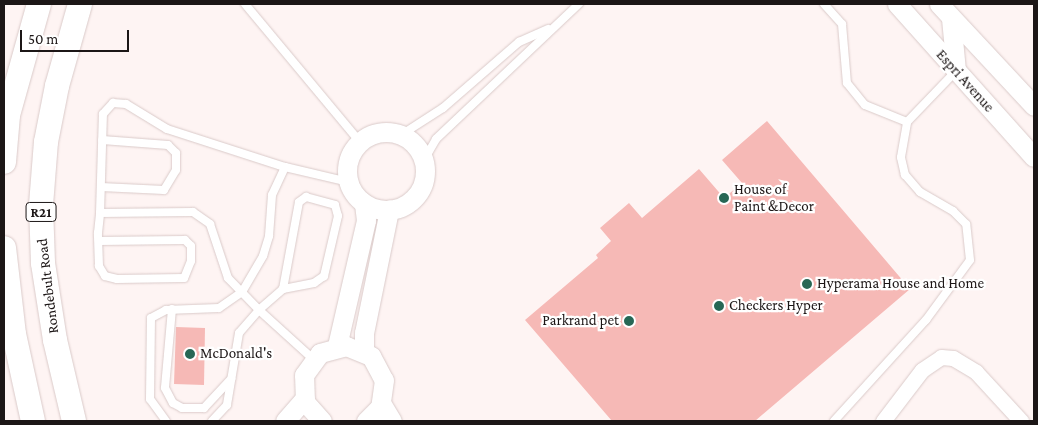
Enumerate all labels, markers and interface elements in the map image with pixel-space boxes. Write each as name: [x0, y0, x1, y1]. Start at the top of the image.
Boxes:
scale bar: [22, 20, 131, 52]
text: 50 m: [28, 31, 58, 47]
street label: Espri Avenue: [932, 46, 998, 116]
place label: House of Paint &Decor: [734, 180, 814, 215]
marker: House of Paint &Decor: [718, 192, 730, 204]
road number: R21: [25, 200, 57, 223]
street label: Rondebult Road: [33, 237, 63, 335]
place label: Hyperama House and Home: [817, 275, 984, 293]
marker: Hyperama House and Home: [801, 278, 813, 290]
place label: Checkers Hyper: [729, 297, 823, 315]
marker: Checkers Hyper: [713, 300, 725, 312]
place label: Parkrand pet: [542, 312, 619, 330]
marker: Parkrand pet: [623, 315, 635, 327]
place label: McDonald's: [200, 345, 272, 363]
marker: McDonald's: [184, 348, 196, 360]

